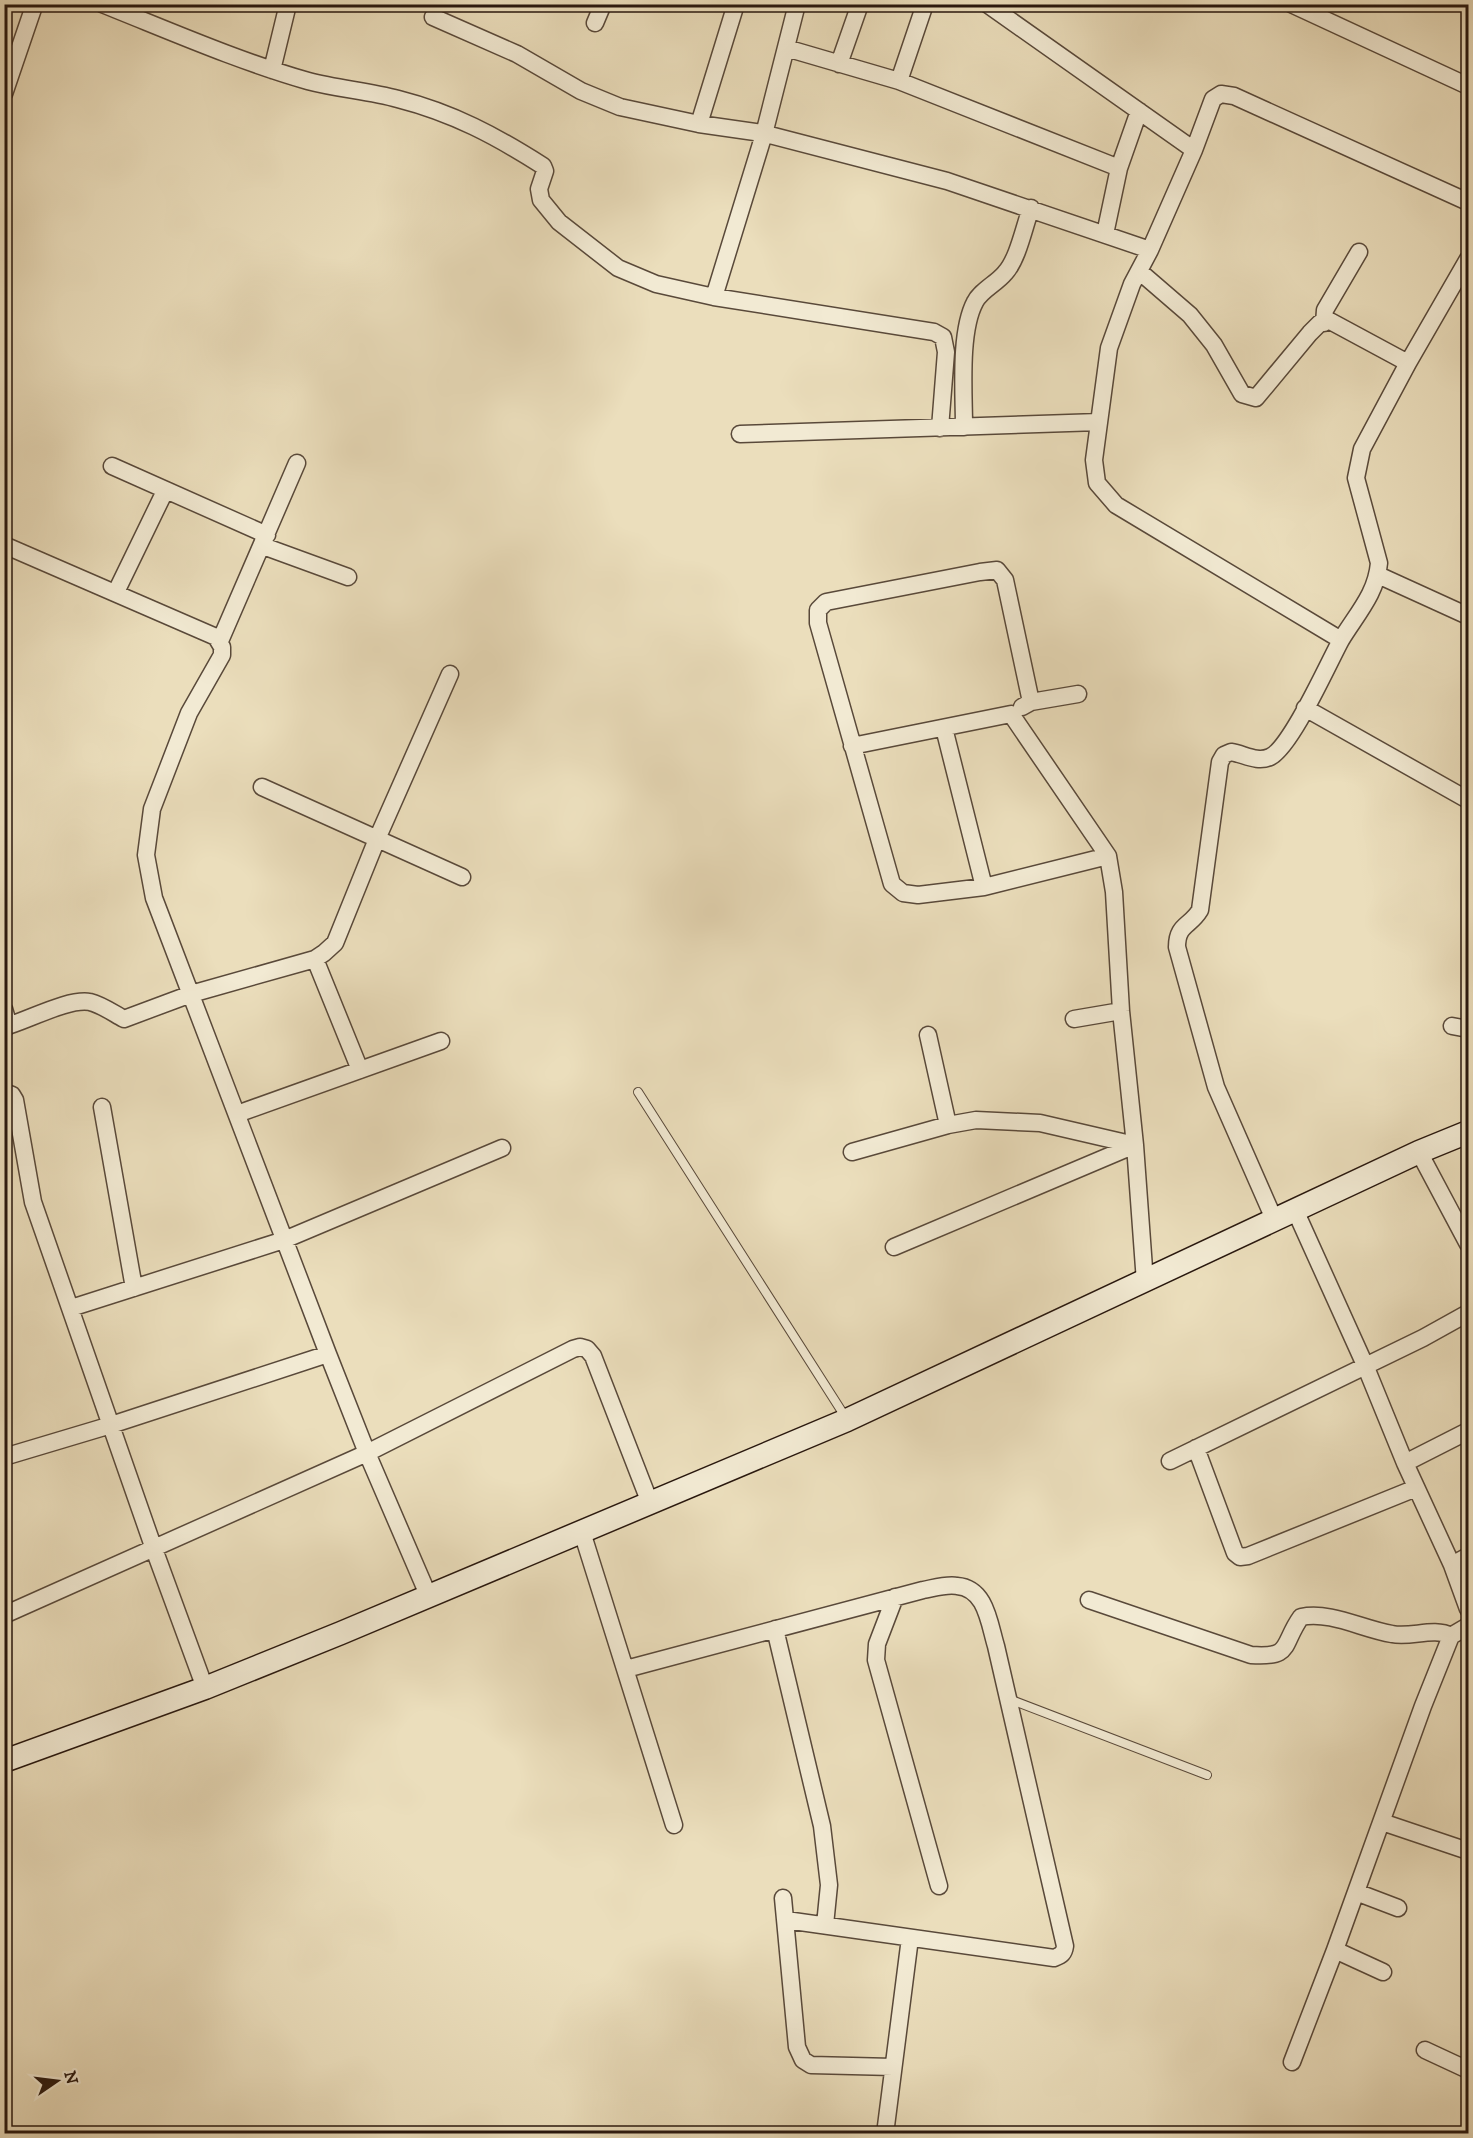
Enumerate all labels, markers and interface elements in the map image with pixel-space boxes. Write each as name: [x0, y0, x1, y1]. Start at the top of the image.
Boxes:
north arrow: [27, 2051, 87, 2111]
text: N: [59, 2069, 82, 2086]

